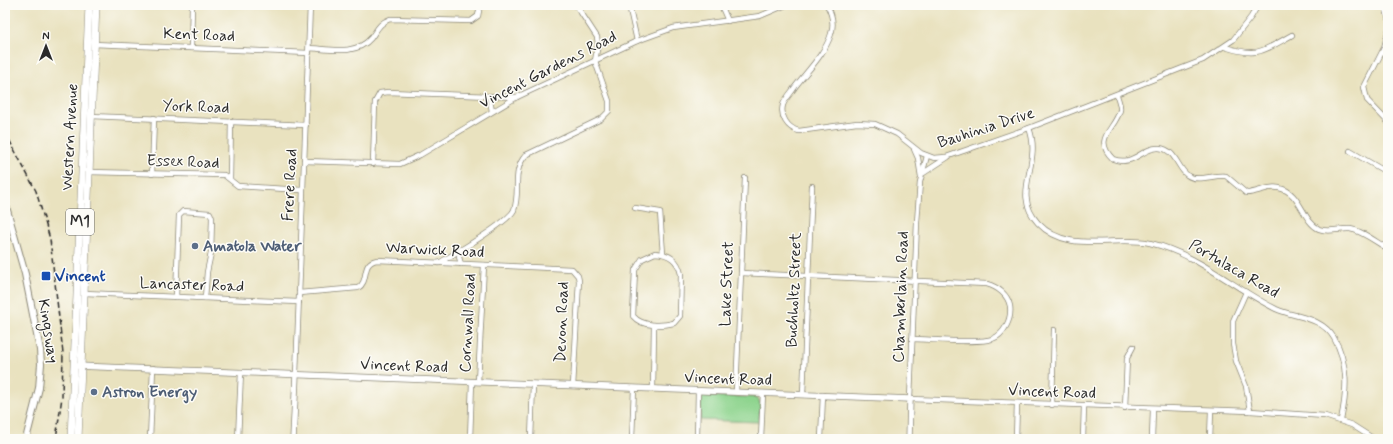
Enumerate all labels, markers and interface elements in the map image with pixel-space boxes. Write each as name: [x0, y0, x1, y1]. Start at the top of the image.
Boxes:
street label: Kent Road: [163, 23, 235, 47]
north arrow: [26, 26, 66, 66]
street label: Vincent Gardens Road: [476, 26, 620, 114]
text: N: [42, 30, 50, 44]
street label: Western Avenue: [57, 83, 83, 191]
street label: York Road: [162, 95, 230, 119]
street label: Bauhinia Drive: [935, 102, 1037, 154]
street label: Frere Road: [278, 148, 302, 222]
street label: Essex Road: [146, 150, 220, 174]
road number: M1: [66, 209, 94, 235]
street label: Buchholtz Street: [781, 231, 807, 348]
street label: Chamberlain Road: [888, 231, 914, 363]
street label: Portulaca Road: [1185, 235, 1283, 303]
place label: Amatola Water: [203, 236, 302, 257]
street label: Warwick Road: [385, 237, 485, 263]
marker: Amatola Water: [190, 241, 200, 251]
street label: Lake Street: [715, 241, 739, 327]
place label: Vincent: [55, 266, 106, 287]
marker: Vincent: [40, 270, 52, 282]
street label: Lancaster Road: [139, 273, 245, 297]
street label: Cornwall Road: [455, 273, 481, 373]
street label: Devon Road: [550, 281, 574, 363]
street label: Kingsway: [32, 297, 63, 365]
street label: Vincent Road: [360, 354, 448, 378]
street label: Vincent Road: [684, 367, 772, 391]
street label: Vincent Road: [1008, 380, 1096, 404]
place label: Astron Energy: [102, 382, 197, 404]
marker: Astron Energy: [89, 387, 99, 397]

